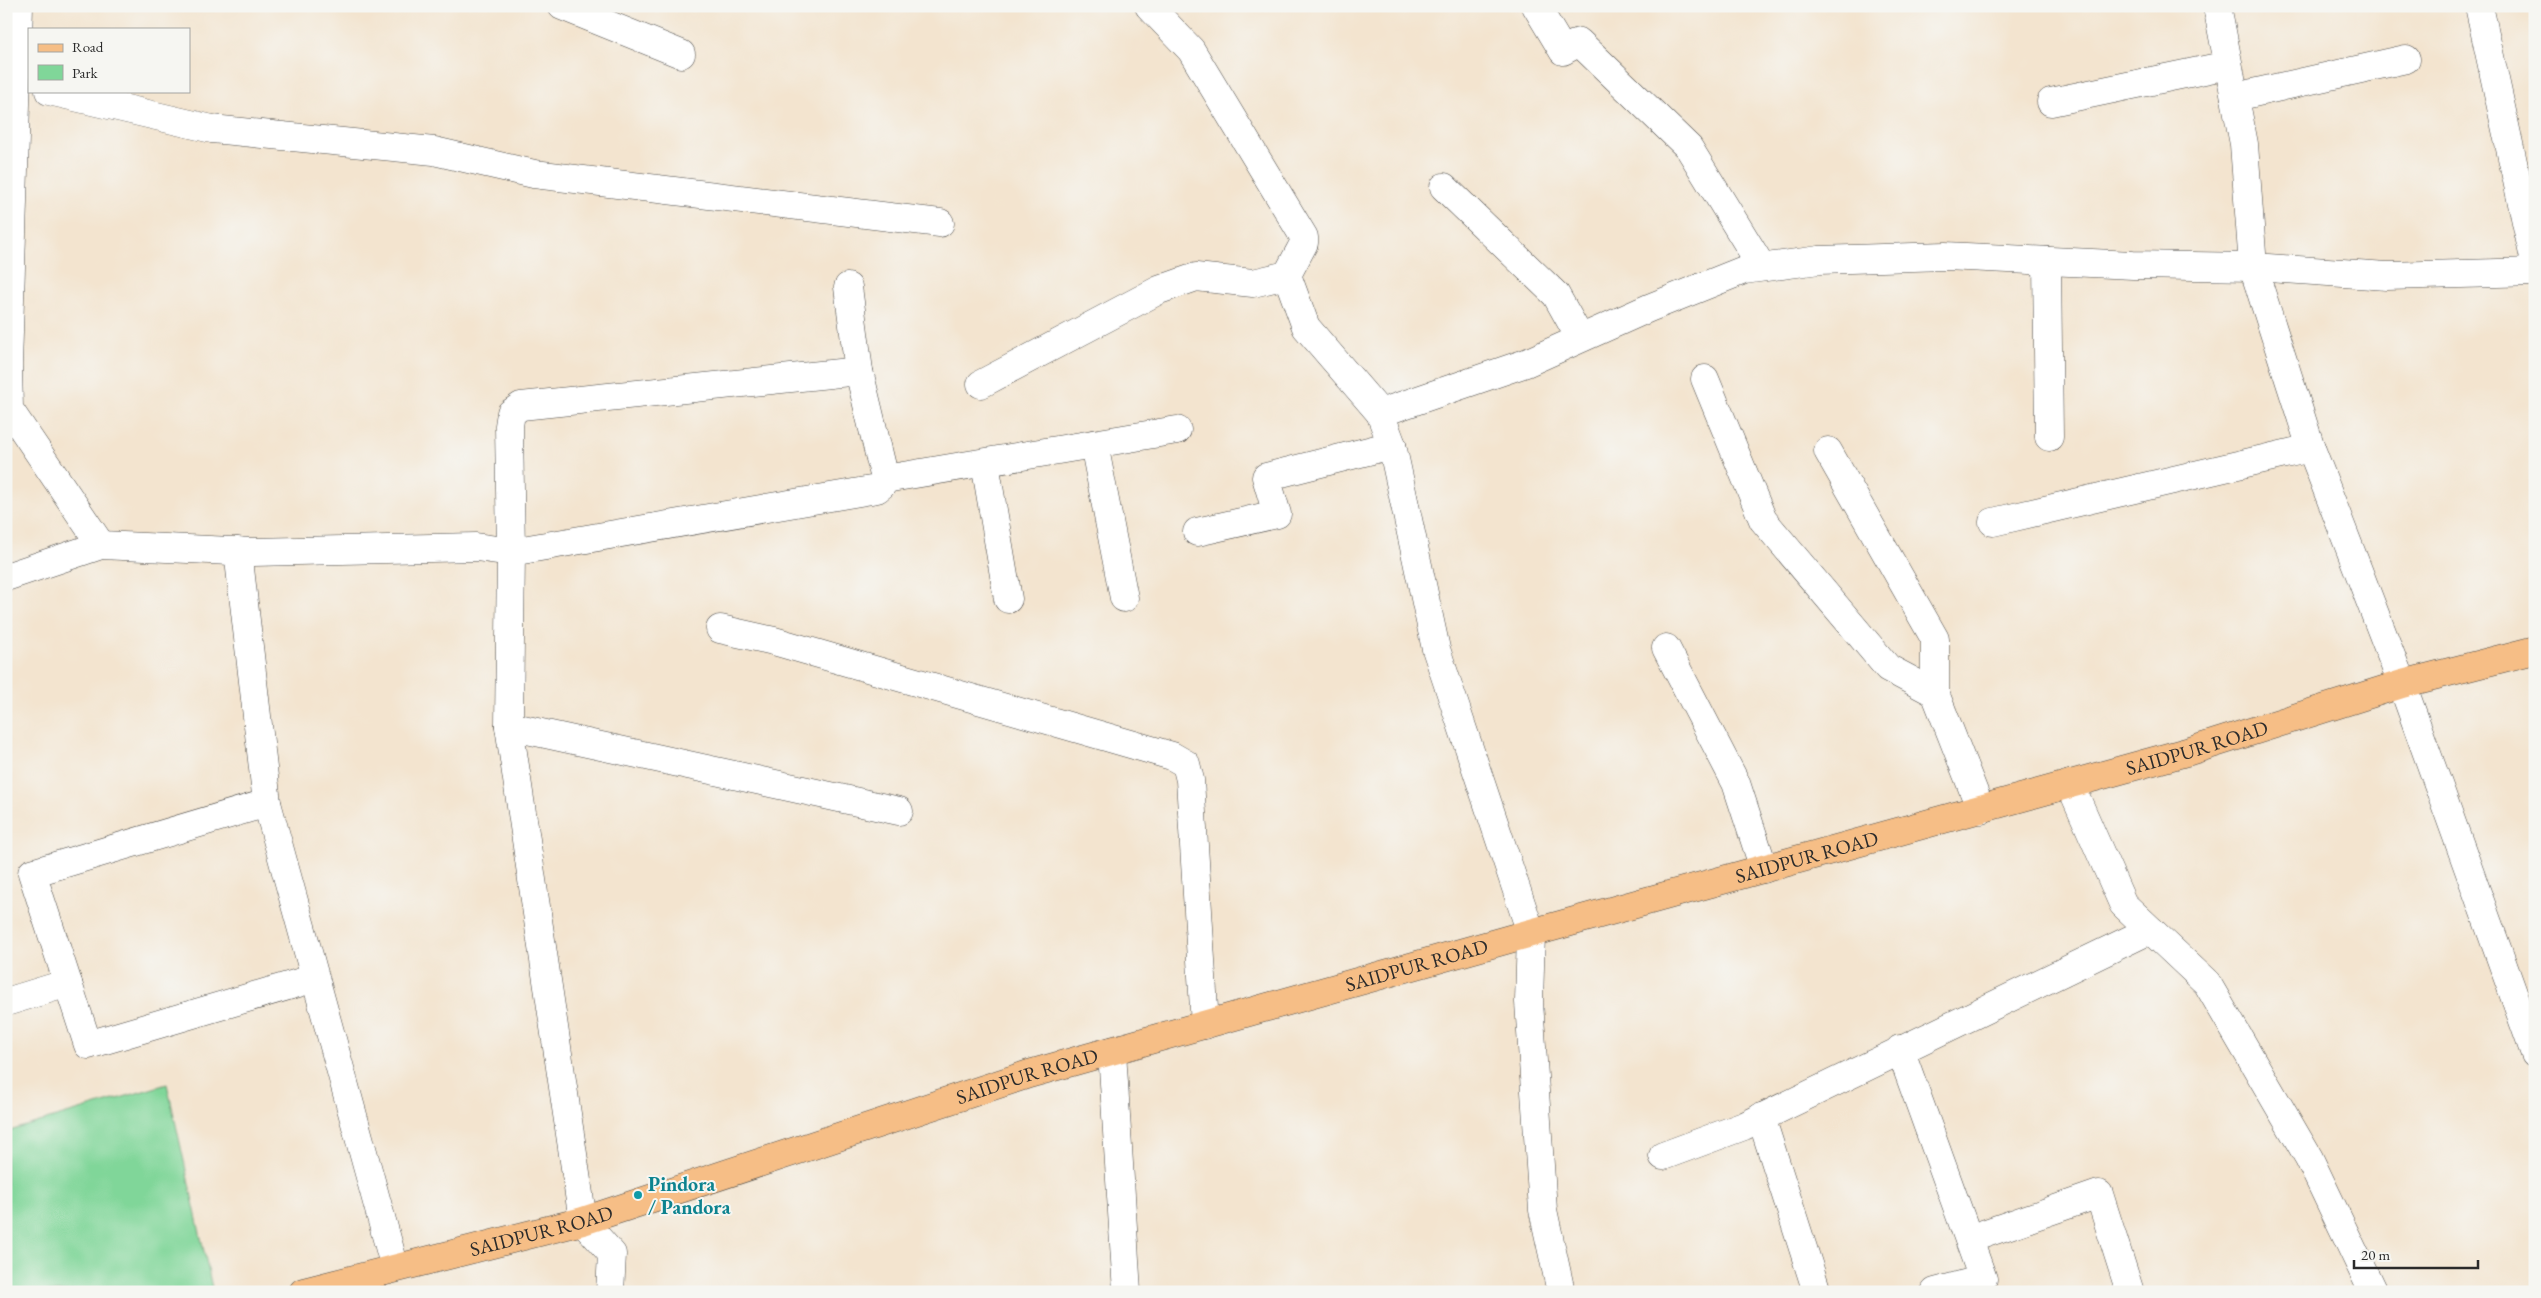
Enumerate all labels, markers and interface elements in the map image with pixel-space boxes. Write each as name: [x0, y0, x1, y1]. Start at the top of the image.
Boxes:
legend: [28, 28, 190, 92]
text: Road: [72, 37, 104, 56]
text: Park: [72, 63, 99, 82]
street label: SAIDPUR ROAD: [2123, 714, 2271, 781]
street label: SAIDPUR ROAD: [1732, 825, 1881, 889]
street label: SAIDPUR ROAD: [1342, 933, 1491, 998]
street label: SAIDPUR ROAD: [953, 1042, 1101, 1110]
place label: Pindora / Pandora: [648, 1171, 731, 1220]
marker: Pindora / Pandora: [632, 1189, 644, 1201]
street label: SAIDPUR ROAD: [467, 1199, 616, 1262]
scale bar: [2354, 1238, 2477, 1270]
text: 20 m: [2361, 1245, 2390, 1264]

